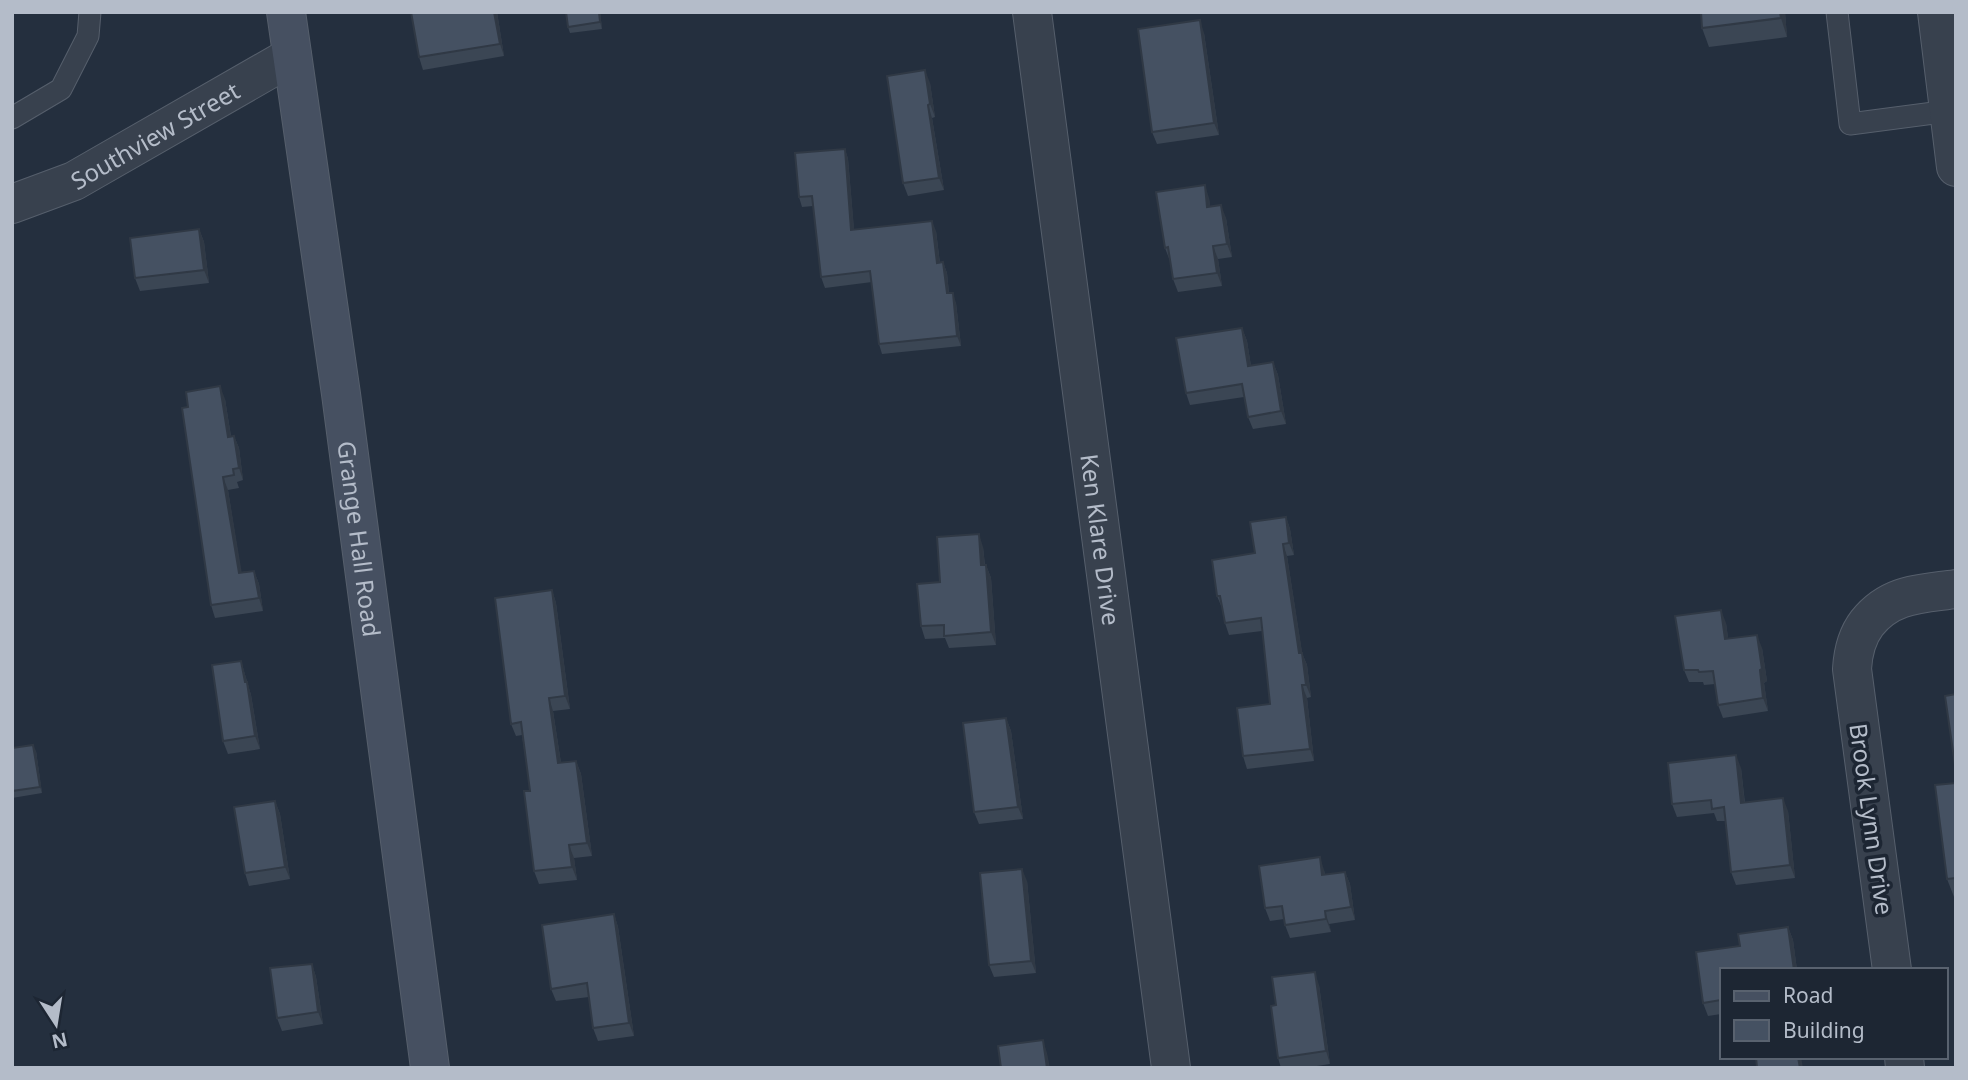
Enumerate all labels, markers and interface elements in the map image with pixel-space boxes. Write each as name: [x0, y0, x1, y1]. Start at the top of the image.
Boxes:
street label: Southview Street: [64, 73, 245, 196]
street label: Grange Hall Road: [331, 439, 389, 639]
street label: Ken Klare Drive: [1074, 452, 1129, 627]
street label: Brook Lynn Drive: [1842, 721, 1902, 917]
legend: [1720, 968, 1947, 1059]
text: Road: [1783, 981, 1833, 1009]
north arrow: [21, 989, 91, 1059]
text: Building: [1783, 1016, 1865, 1044]
text: N: [49, 1026, 70, 1055]

